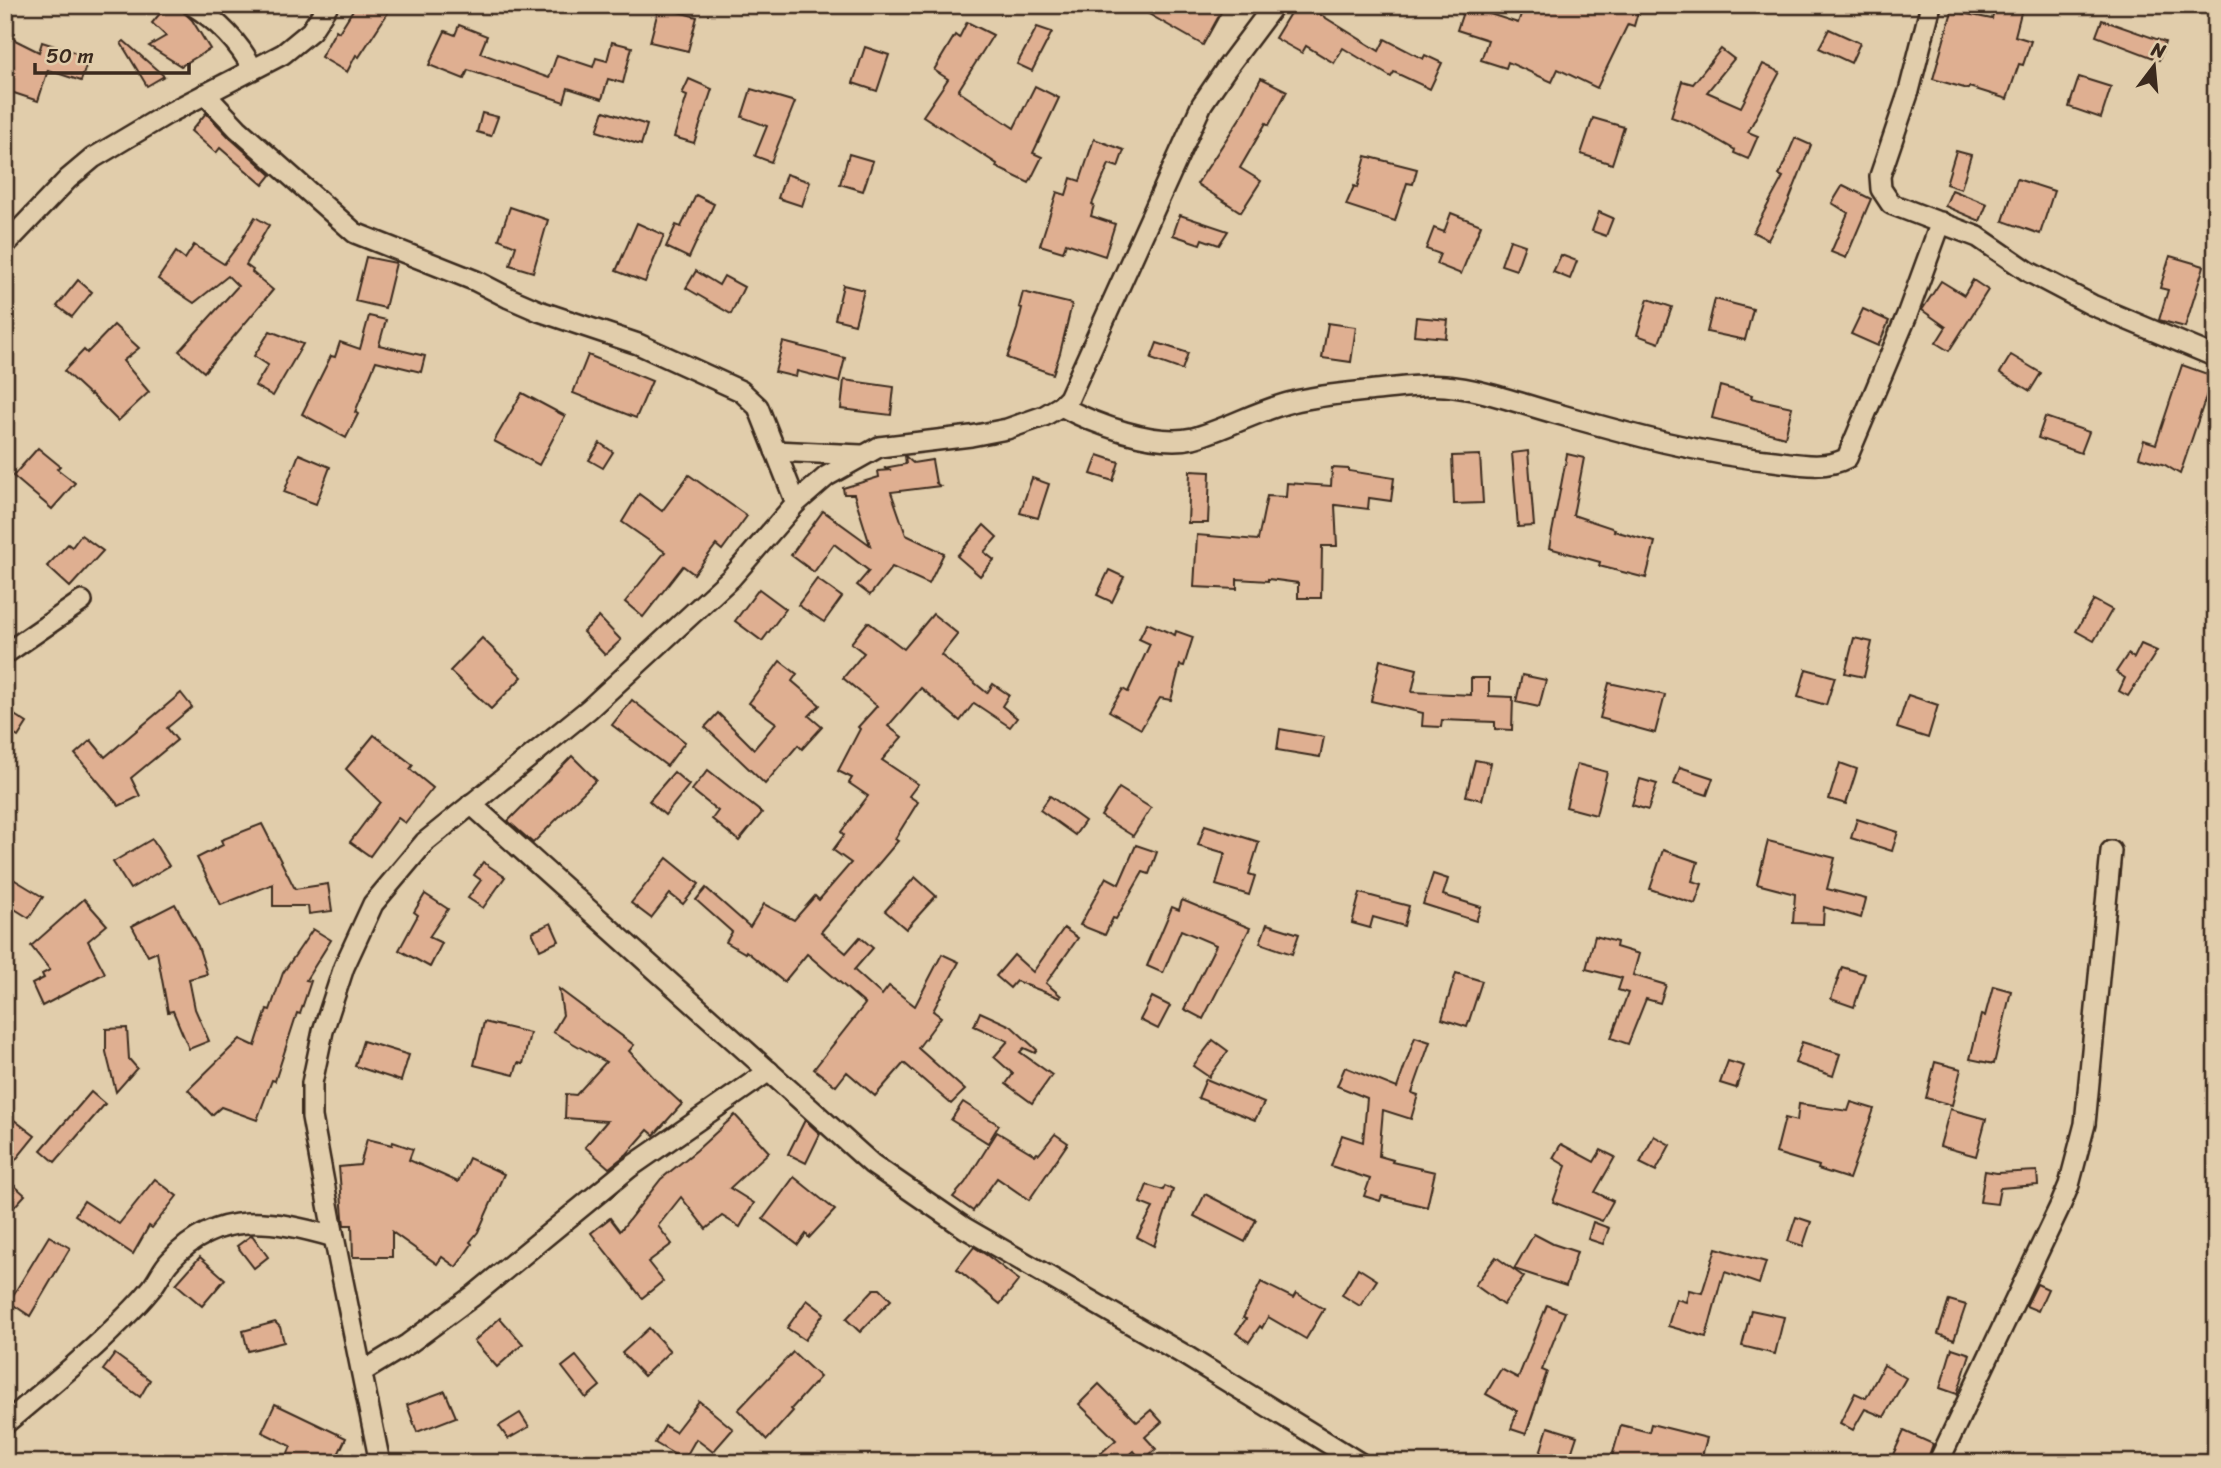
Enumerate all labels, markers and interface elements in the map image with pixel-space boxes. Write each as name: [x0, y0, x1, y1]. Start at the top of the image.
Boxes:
scale bar: [35, 32, 189, 76]
north arrow: [2120, 32, 2190, 102]
text: N: [2147, 32, 2170, 68]
text: 50 m: [46, 37, 94, 75]

